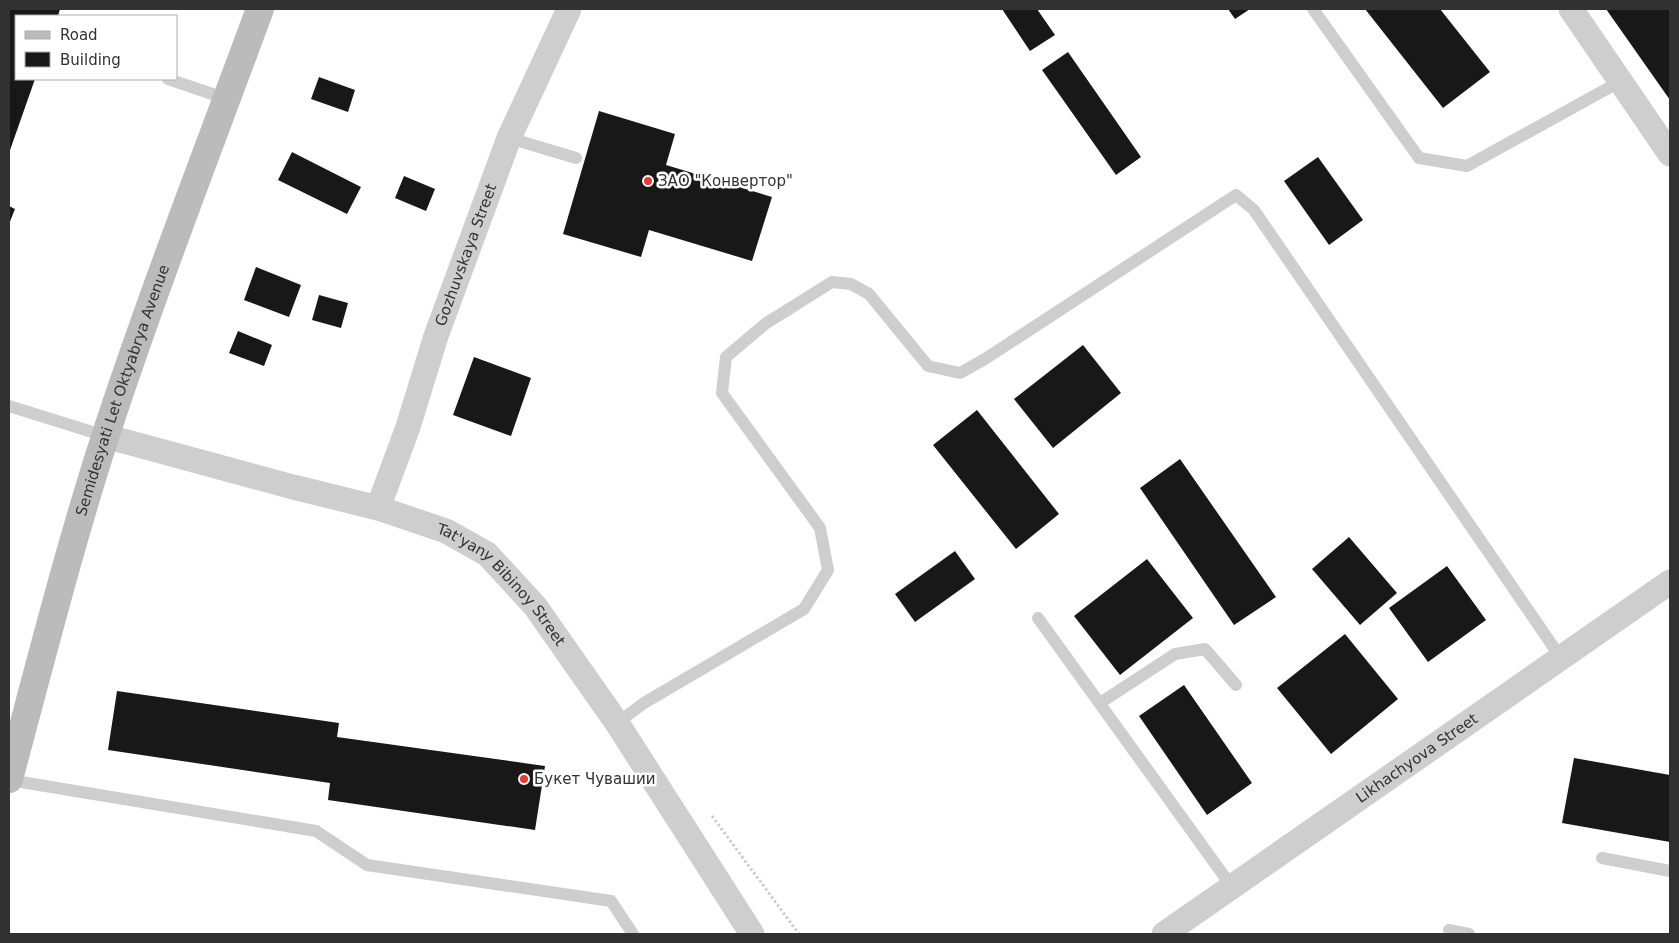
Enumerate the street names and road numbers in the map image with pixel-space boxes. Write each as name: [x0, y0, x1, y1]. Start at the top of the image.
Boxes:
street label: Gozhuvskaya Street: [431, 181, 500, 329]
street label: Semidesyati Let Oktyabrya Avenue: [72, 262, 173, 518]
street label: Tat'yany Bibinoy Street: [434, 519, 569, 650]
street label: Likhachyova Street: [1352, 709, 1481, 807]

